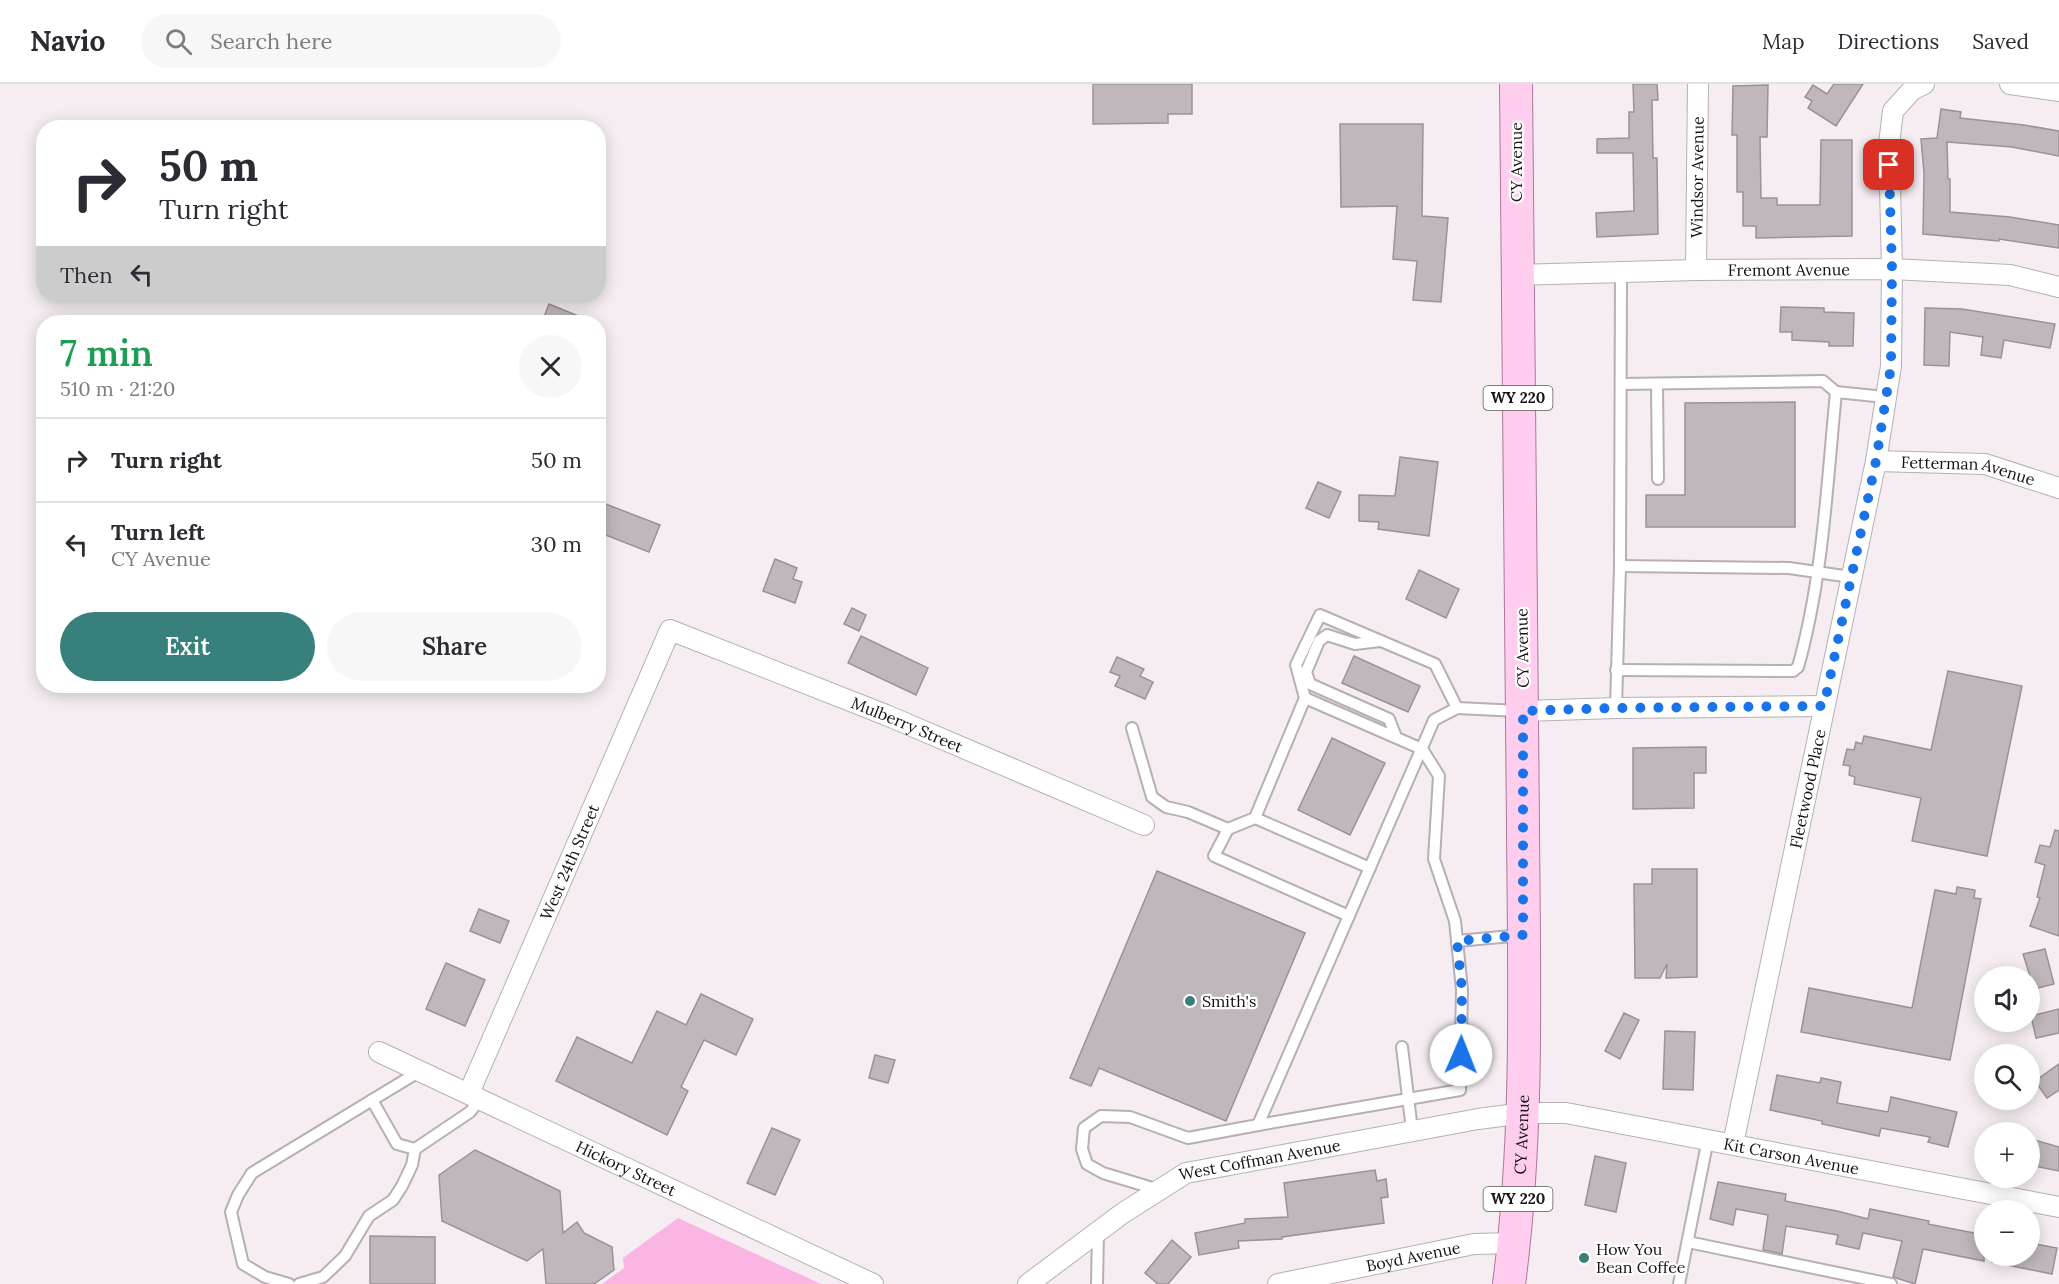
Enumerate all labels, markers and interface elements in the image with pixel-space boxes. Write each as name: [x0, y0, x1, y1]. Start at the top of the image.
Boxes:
search box: [141, 14, 561, 68]
text: Navio: [30, 23, 105, 59]
icon: search: [162, 25, 195, 58]
text: Search here: [210, 27, 332, 55]
text: Map: [1762, 28, 1805, 55]
text: Directions: [1838, 28, 1939, 55]
text: Saved: [1972, 28, 2029, 55]
street label: Windsor Avenue: [1686, 116, 1708, 238]
street label: CY Avenue: [1506, 122, 1526, 202]
text: 50 m: [159, 139, 258, 193]
pin: [1863, 139, 1914, 190]
icon: right: [60, 144, 138, 222]
icon: arrive: [1872, 148, 1905, 181]
text: Turn right: [159, 192, 288, 226]
icon: left: [125, 258, 158, 291]
street label: Fremont Avenue: [1728, 259, 1850, 280]
text: Then: [60, 261, 113, 289]
text: 7 min: [60, 330, 153, 376]
button: close: [519, 335, 582, 398]
text: 510 m · 21:20: [60, 376, 175, 401]
road number: WY 220: [1484, 386, 1552, 410]
icon: right: [60, 444, 93, 477]
text: Turn right: [111, 446, 222, 474]
text: 50 m: [531, 446, 582, 474]
street label: Fetterman Avenue: [1901, 452, 2038, 490]
text: Turn left: [111, 518, 205, 546]
icon: left: [60, 528, 93, 561]
text: 30 m: [531, 530, 582, 558]
text: CY Avenue: [111, 546, 211, 571]
street label: CY Avenue: [1511, 608, 1533, 688]
button: Exit: [60, 612, 315, 681]
button: Share: [327, 612, 582, 681]
street label: Mulberry Street: [849, 692, 967, 757]
street label: Fleetwood Place: [1785, 727, 1830, 850]
street label: West 24th Street: [535, 800, 604, 923]
map controls: [1974, 966, 2040, 1266]
button: sound: [1974, 966, 2040, 1032]
place label: Smith's: [1202, 991, 1256, 1011]
marker: Smith's: [1183, 994, 1197, 1008]
position arrow: [1429, 1023, 1493, 1087]
button: search: [1974, 1044, 2040, 1110]
street label: CY Avenue: [1510, 1094, 1533, 1175]
button: +: [1974, 1122, 2040, 1188]
street label: Kit Carson Avenue: [1722, 1133, 1861, 1179]
street label: West Coffman Avenue: [1177, 1135, 1342, 1184]
street label: Hickory Street: [573, 1136, 680, 1201]
road number: WY 220: [1484, 1187, 1552, 1211]
button: −: [1974, 1200, 2040, 1266]
street label: Boyd Avenue: [1364, 1237, 1462, 1276]
place label: How You Bean Coffee: [1596, 1239, 1686, 1277]
marker: How You Bean Coffee: [1577, 1251, 1591, 1265]

